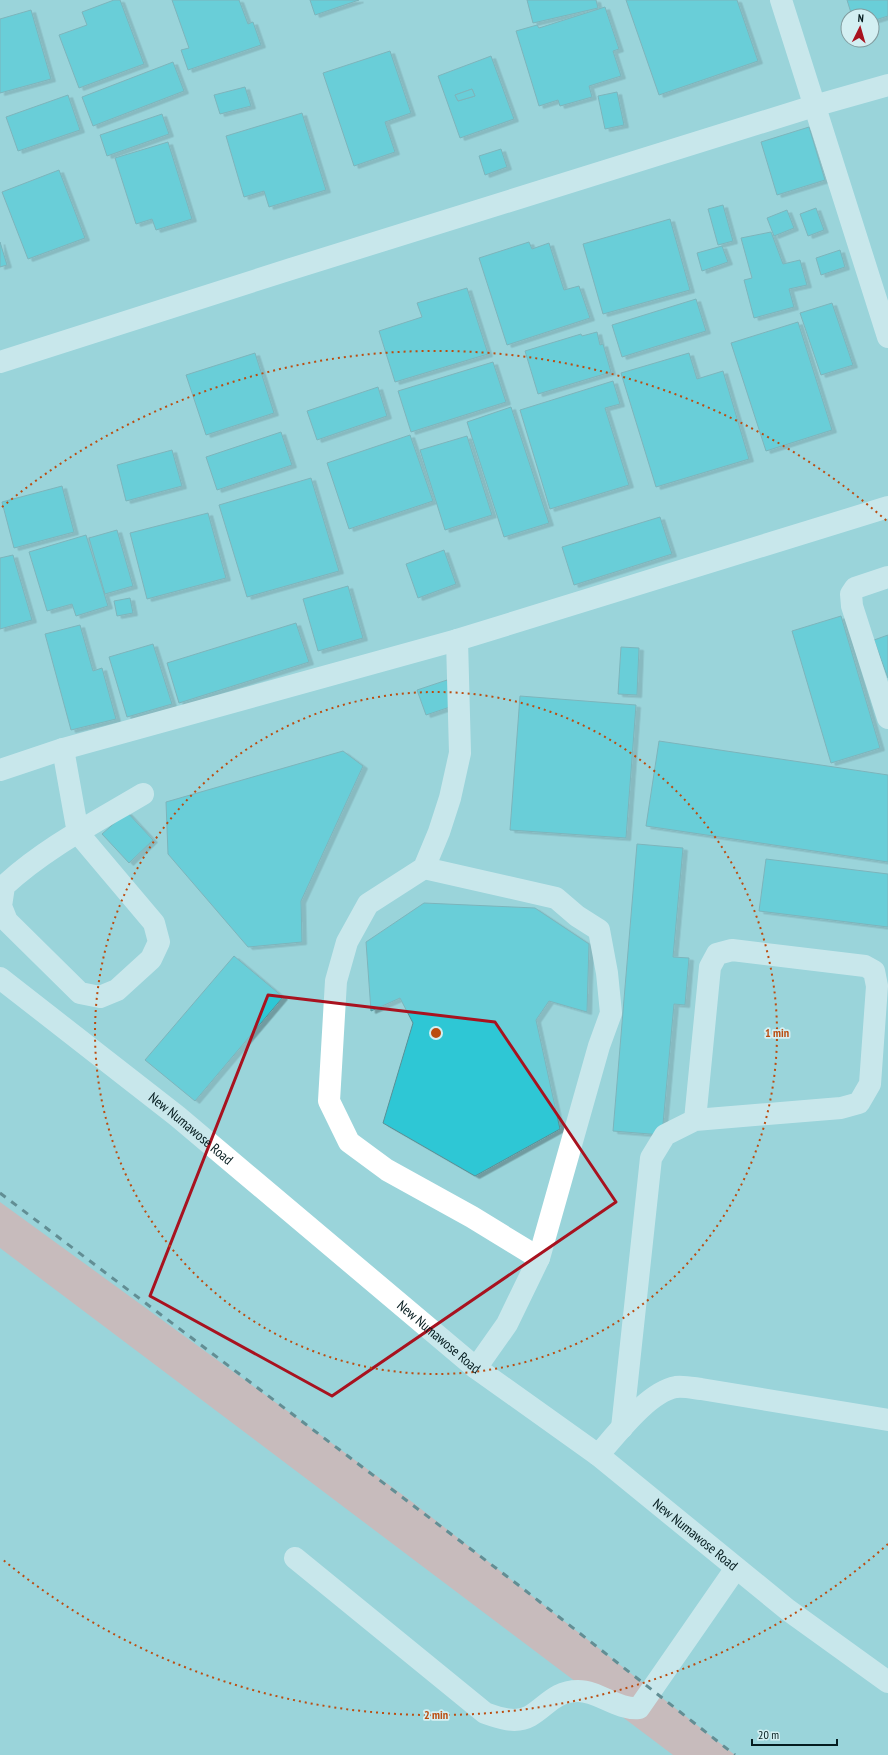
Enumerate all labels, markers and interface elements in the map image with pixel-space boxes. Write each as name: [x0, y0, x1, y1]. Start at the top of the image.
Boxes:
north arrow: [840, 8, 880, 48]
text: N: [857, 11, 864, 25]
text: 1 min: [765, 1025, 789, 1040]
centre of rings: [429, 1026, 443, 1040]
street label: New Numawose Road: [145, 1088, 237, 1168]
street label: New Numawose Road: [393, 1296, 484, 1377]
street label: New Numawose Road: [649, 1495, 741, 1574]
text: 2 min: [424, 1707, 448, 1722]
scale bar: [752, 1721, 837, 1747]
text: 20 m: [758, 1727, 779, 1742]

